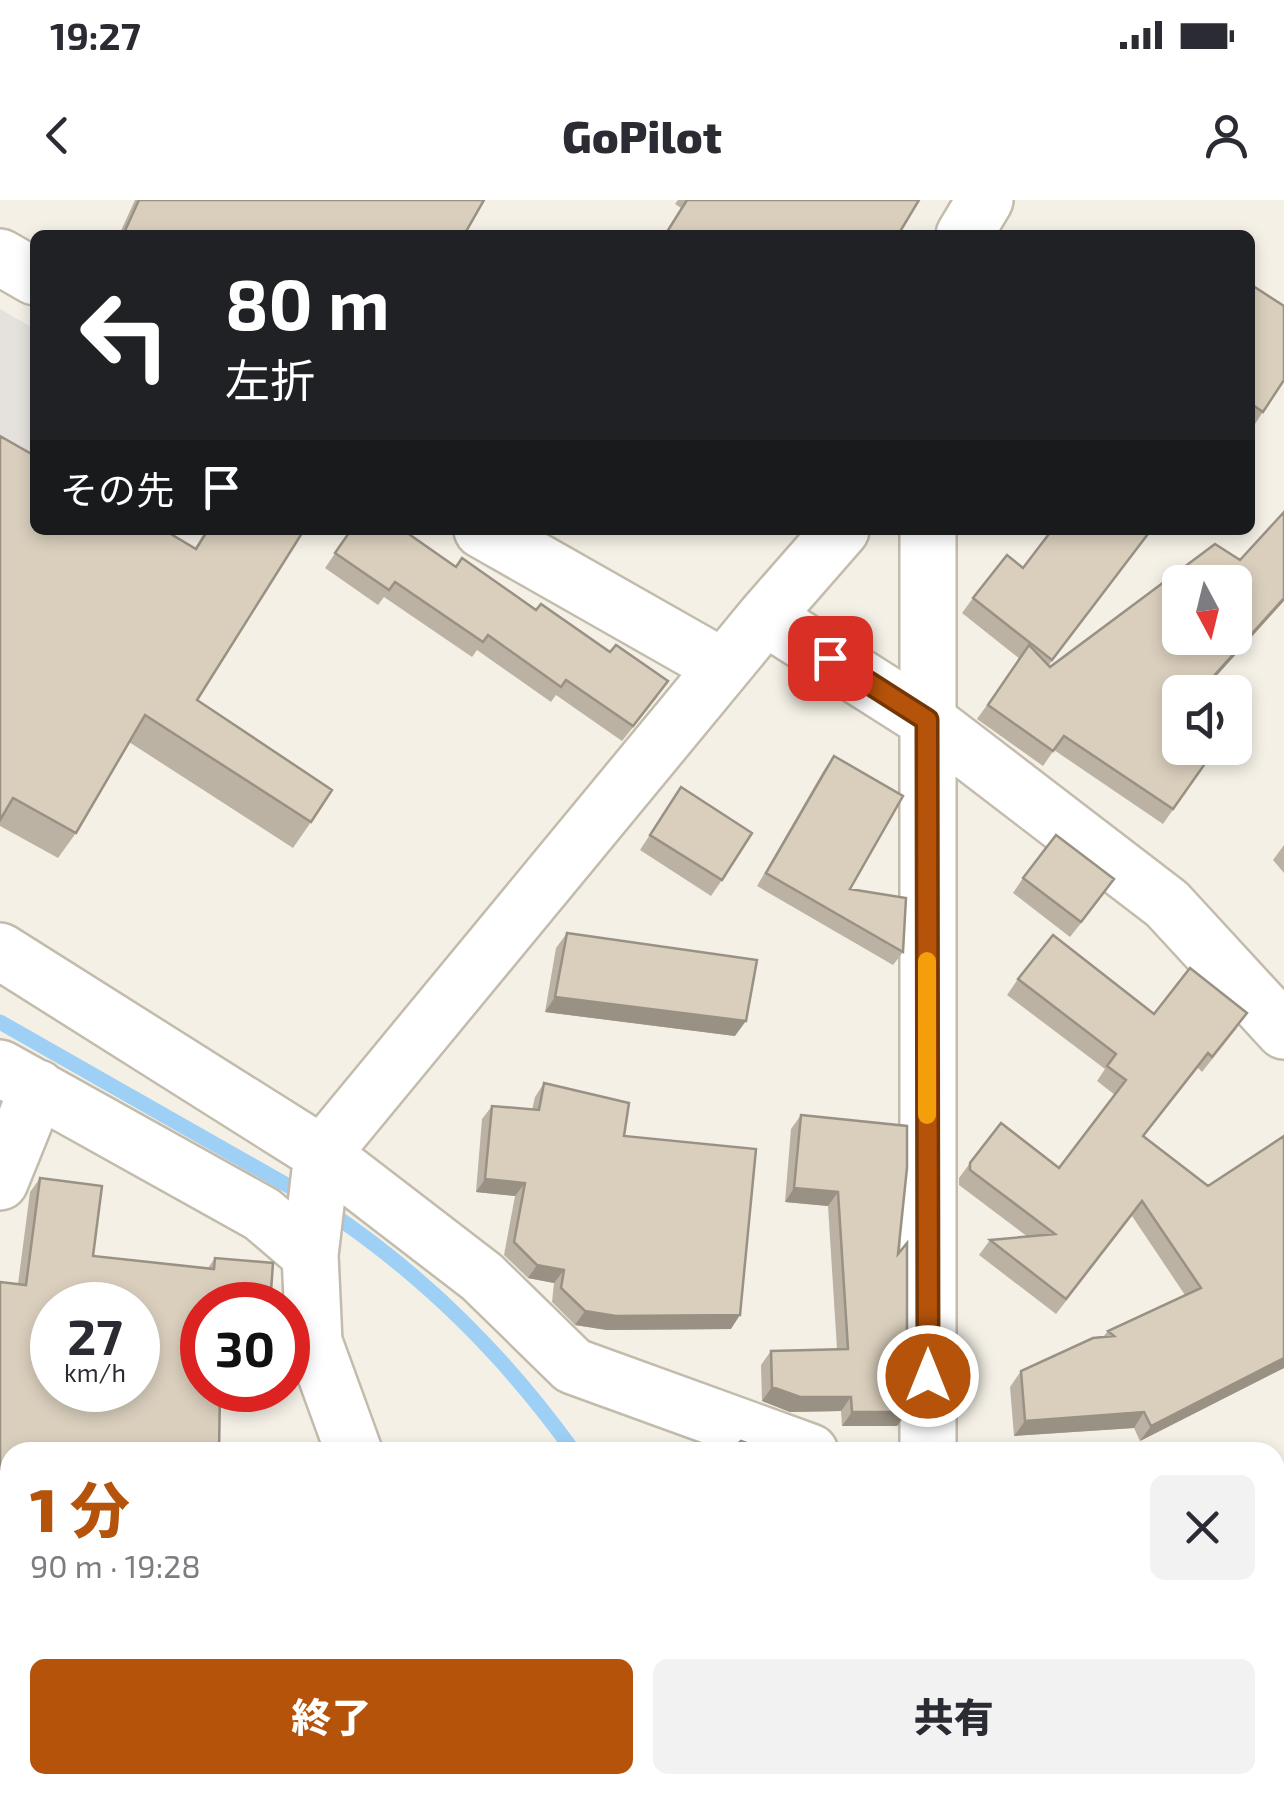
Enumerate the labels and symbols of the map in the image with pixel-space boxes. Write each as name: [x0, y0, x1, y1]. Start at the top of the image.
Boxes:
north arrow: [1162, 565, 1252, 655]
pin: [788, 616, 873, 701]
speed limit sign: 30: [180, 1282, 310, 1412]
position arrow: [876, 1324, 980, 1428]

